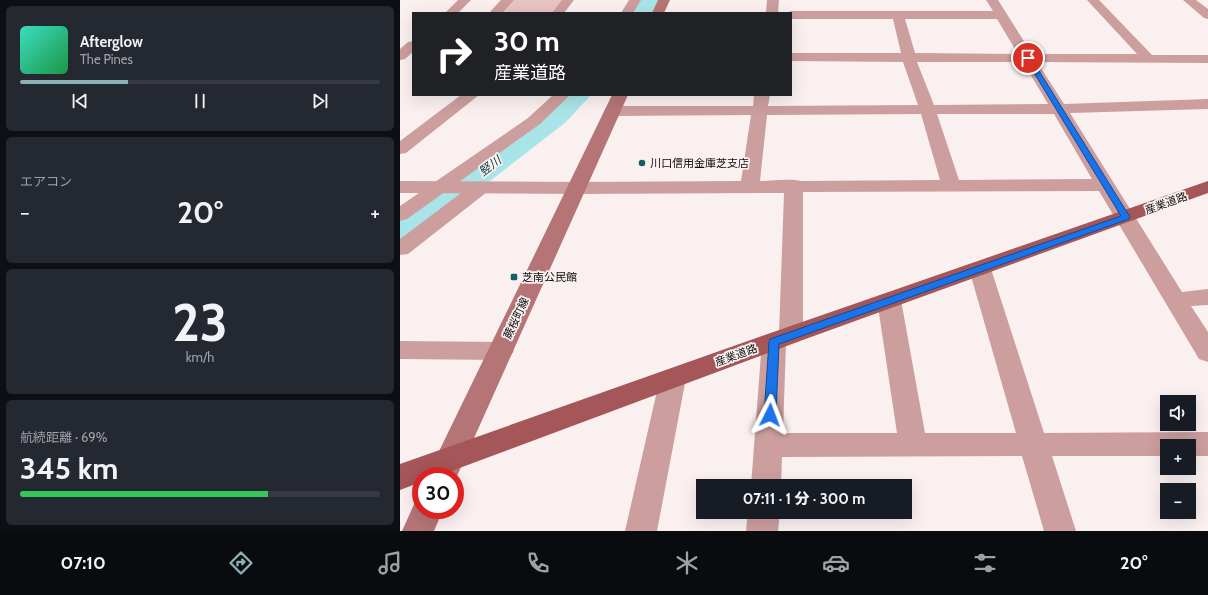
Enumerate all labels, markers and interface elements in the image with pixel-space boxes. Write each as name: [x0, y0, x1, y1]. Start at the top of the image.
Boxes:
text: 30 m: [494, 24, 560, 58]
icon: right: [428, 28, 480, 80]
text: Afterglow: [80, 33, 143, 51]
pin: [1011, 41, 1045, 75]
icon: arrive: [1017, 47, 1039, 69]
text: The Pines: [80, 51, 133, 67]
text: 産業道路: [494, 62, 566, 84]
icon: previous: [69, 90, 91, 112]
icon: pause: [189, 90, 211, 112]
icon: next: [309, 90, 331, 112]
water label: 竪川: [476, 151, 505, 179]
place label: 川口信用金庫芝支店: [650, 156, 749, 170]
marker: 川口信用金庫芝支店: [637, 158, 647, 168]
text: エアコン: [20, 173, 72, 189]
street label: 産業道路: [1143, 189, 1189, 217]
text: 20°: [177, 194, 223, 231]
text: −: [20, 199, 30, 226]
text: +: [370, 199, 380, 226]
place label: 芝南公民館: [522, 270, 577, 284]
marker: 芝南公民館: [509, 272, 519, 282]
text: 23: [172, 291, 228, 354]
street label: 蕨桜町線: [500, 295, 532, 341]
street label: 産業道路: [713, 341, 759, 369]
text: km/h: [186, 349, 214, 365]
position arrow: [749, 394, 791, 436]
map controls: [1160, 395, 1196, 519]
button: sound: [1160, 395, 1196, 431]
text: 航続距離 · 69%: [20, 429, 107, 445]
button: +: [1160, 439, 1196, 475]
text: 345 km: [20, 450, 118, 487]
speed limit sign: 30: [412, 467, 464, 519]
button: −: [1160, 483, 1196, 519]
text: 07:11 · 1 分 · 300 m: [743, 490, 865, 508]
icon: directions: [227, 549, 255, 577]
icon: music: [376, 549, 404, 577]
icon: phone: [524, 549, 552, 577]
icon: climate: [673, 549, 701, 577]
icon: car: [822, 549, 850, 577]
icon: filters: [971, 549, 999, 577]
text: 07:10: [60, 552, 106, 574]
text: 20°: [1120, 552, 1147, 574]

